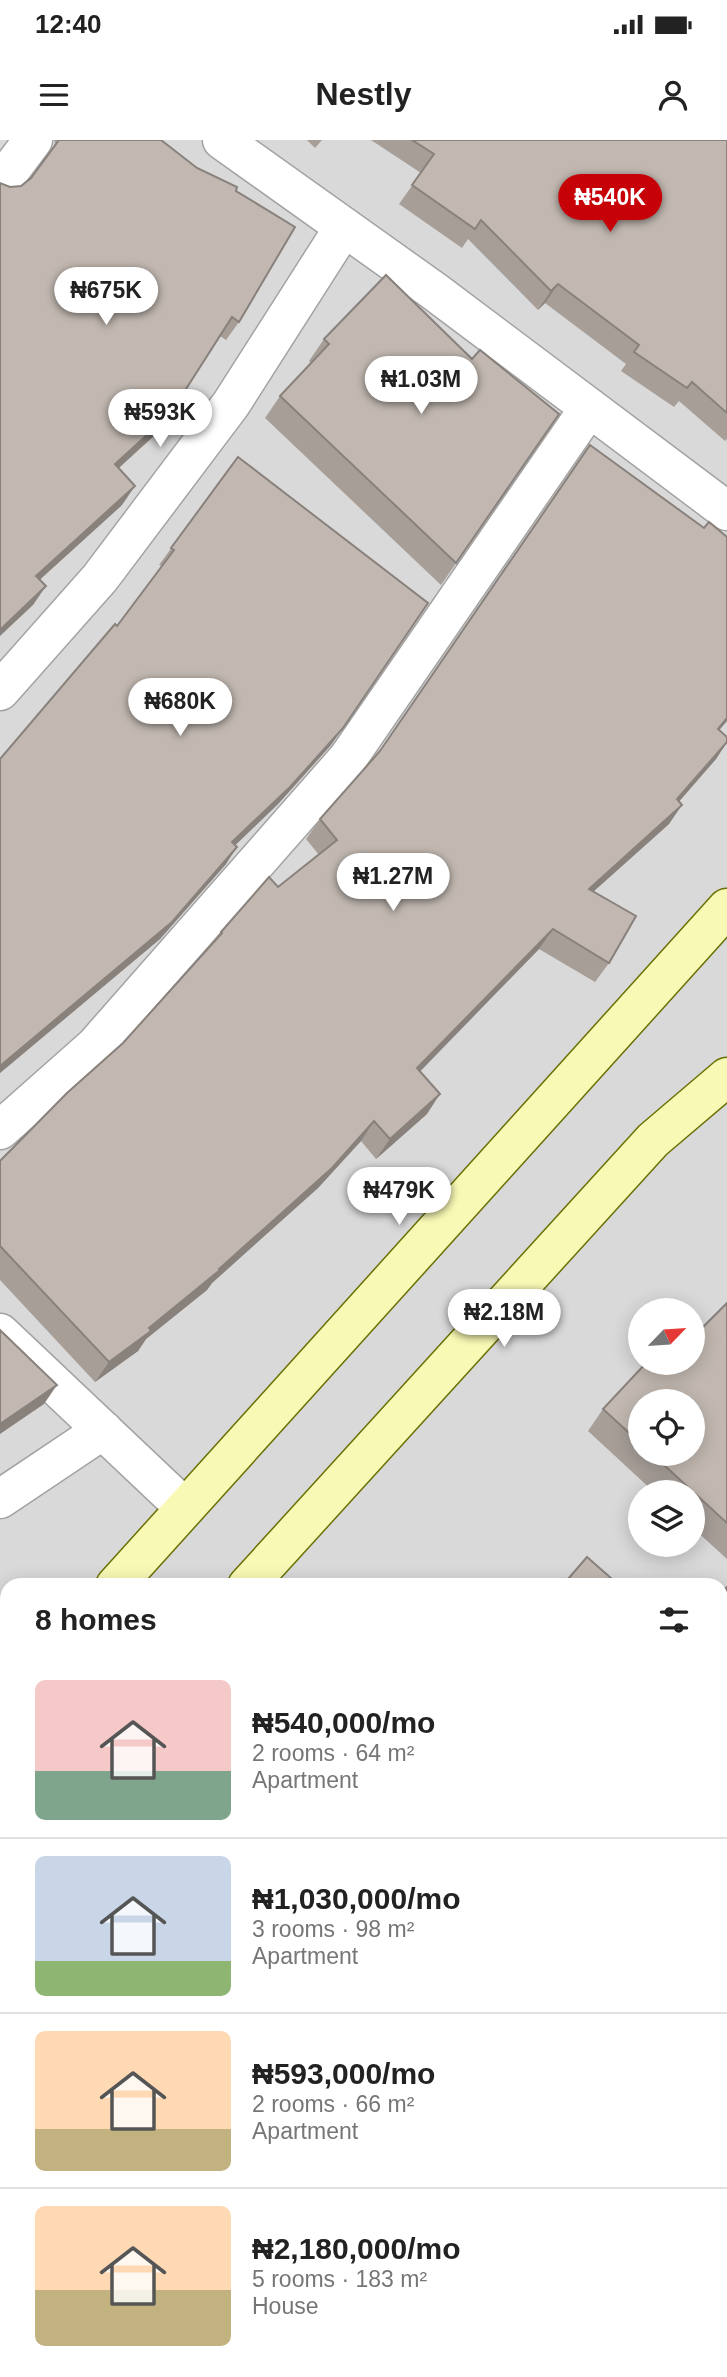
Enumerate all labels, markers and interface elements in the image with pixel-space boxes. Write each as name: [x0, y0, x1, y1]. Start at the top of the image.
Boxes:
text: 12:40: [35, 9, 102, 39]
icon: menu: [35, 76, 73, 114]
text: Nestly: [315, 76, 412, 112]
icon: person: [654, 76, 692, 114]
pin: ₦540K: [561, 174, 659, 234]
text: ₦540K: [574, 184, 646, 210]
pin: ₦675K: [57, 268, 155, 327]
text: ₦675K: [70, 277, 142, 303]
pin: ₦1.03M: [364, 356, 478, 416]
text: ₦1.03M: [381, 366, 461, 392]
pin: ₦593K: [111, 390, 209, 449]
text: ₦593K: [124, 399, 196, 425]
pin: ₦680K: [131, 678, 229, 738]
text: ₦680K: [144, 688, 216, 714]
pin: ₦1.27M: [336, 854, 450, 913]
text: ₦1.27M: [353, 863, 433, 889]
pin: ₦479K: [350, 1168, 448, 1227]
text: ₦479K: [363, 1177, 435, 1203]
pin: ₦2.18M: [447, 1290, 561, 1349]
north arrow: [628, 1298, 705, 1376]
map controls: [628, 1298, 705, 1557]
text: ₦2.18M: [464, 1299, 544, 1325]
button: locate: [628, 1389, 705, 1466]
button: layers: [628, 1480, 705, 1557]
icon: filters: [655, 1601, 693, 1639]
text: 8 homes: [35, 1603, 157, 1636]
text: ₦540,000/mo: [252, 1706, 435, 1739]
icon: home: [91, 1708, 175, 1792]
text: 2 rooms · 64 m²: [252, 1740, 414, 1766]
text: Apartment: [252, 1767, 358, 1793]
text: ₦1,030,000/mo: [252, 1882, 460, 1915]
icon: home: [91, 1884, 175, 1968]
text: 3 rooms · 98 m²: [252, 1916, 414, 1942]
text: Apartment: [252, 1943, 358, 1969]
text: ₦593,000/mo: [252, 2057, 435, 2090]
icon: home: [91, 2059, 175, 2143]
text: 2 rooms · 66 m²: [252, 2091, 414, 2117]
text: Apartment: [252, 2118, 358, 2144]
text: ₦2,180,000/mo: [252, 2232, 460, 2265]
icon: home: [91, 2234, 175, 2318]
text: 5 rooms · 183 m²: [252, 2266, 427, 2292]
text: House: [252, 2293, 318, 2319]

